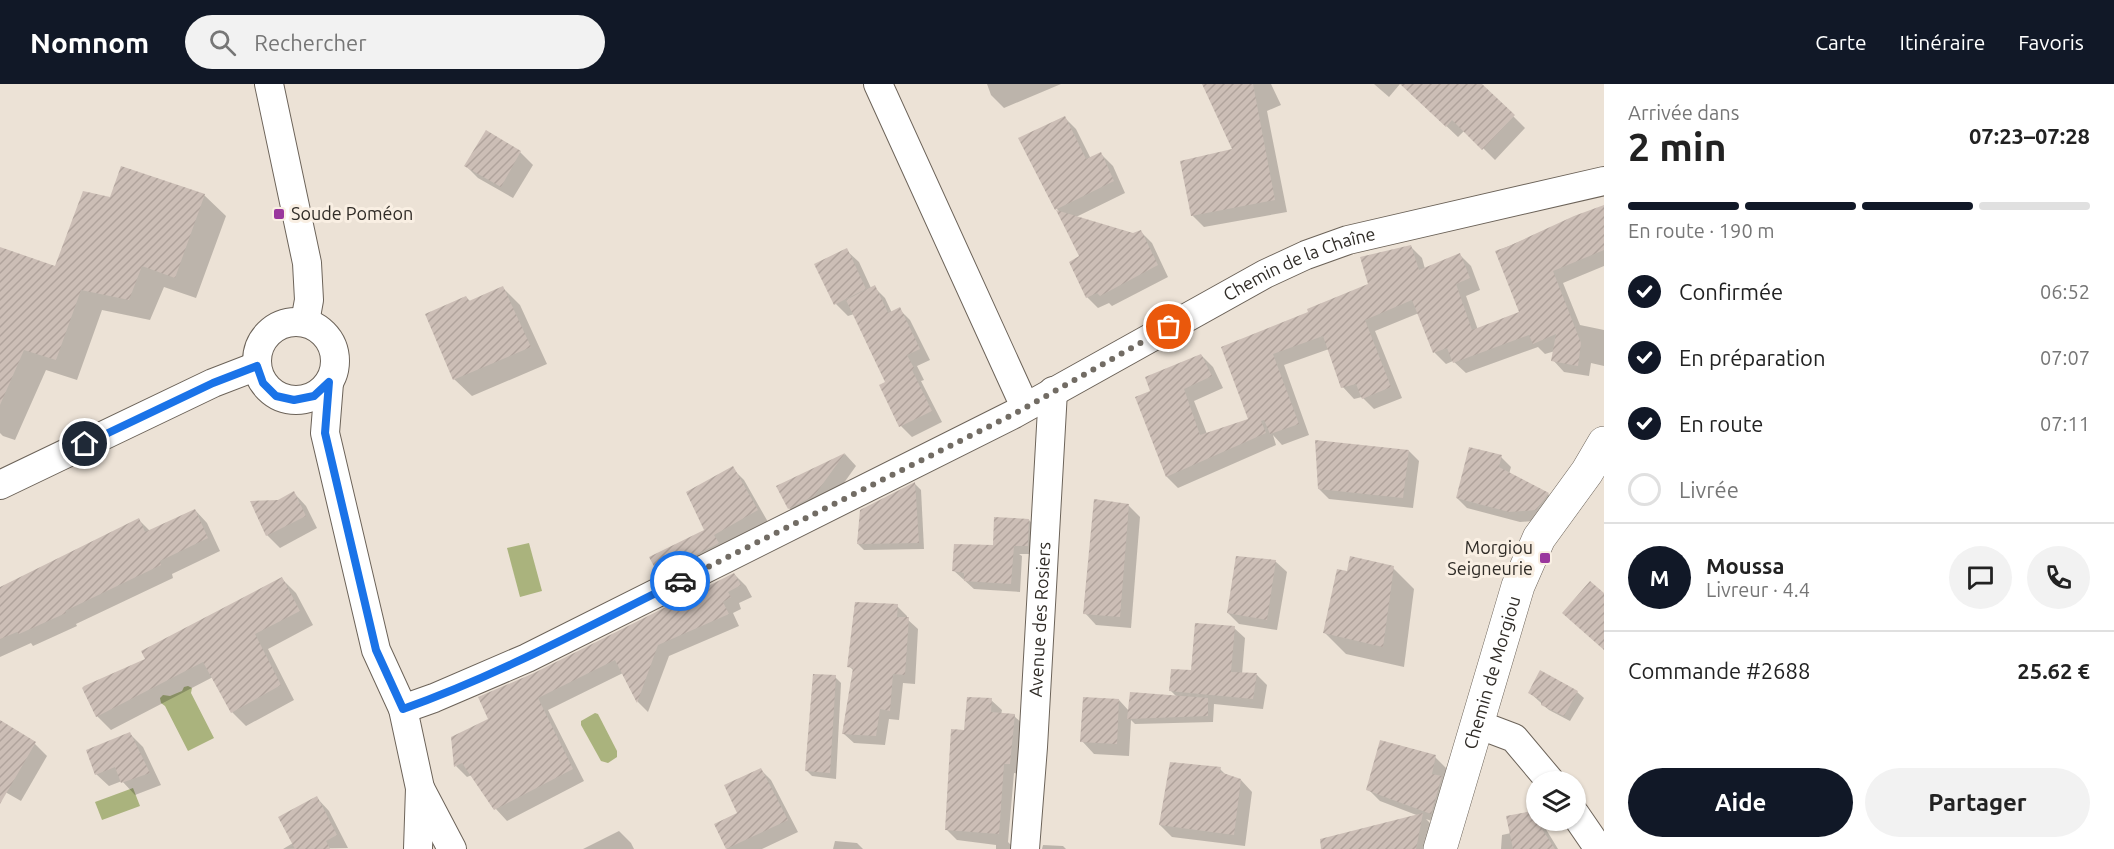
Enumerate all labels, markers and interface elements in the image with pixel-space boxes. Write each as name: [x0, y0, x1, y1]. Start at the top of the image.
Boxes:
search box: [185, 15, 605, 69]
icon: search: [206, 26, 239, 59]
text: Nomnom: [30, 27, 149, 58]
text: Rechercher: [254, 30, 367, 55]
text: Carte: [1815, 30, 1867, 54]
text: Itinéraire: [1900, 30, 1985, 54]
text: Favoris: [2018, 30, 2084, 54]
text: Arrivée dans: [1628, 101, 1739, 124]
text: 07:23–07:28: [1969, 123, 2090, 148]
text: 2 min: [1628, 125, 1727, 168]
place label: Soude Poméon: [291, 203, 413, 223]
marker: Soude Poméon: [272, 207, 286, 221]
text: En route · 190 m: [1628, 219, 1775, 242]
street label: Chemin de la Chaîne: [1219, 223, 1377, 304]
icon: check: [1628, 275, 1661, 308]
text: Confirmée: [1679, 279, 1783, 304]
text: 06:52: [2040, 280, 2090, 303]
pin: [1143, 301, 1194, 352]
icon: bag: [1152, 310, 1185, 343]
icon: check: [1628, 341, 1661, 374]
text: En préparation: [1679, 345, 1826, 370]
text: 07:07: [2040, 346, 2090, 369]
icon: check: [1628, 407, 1661, 440]
text: En route: [1679, 411, 1763, 436]
text: 07:11: [2040, 412, 2090, 435]
pin: [59, 418, 110, 469]
icon: home: [68, 427, 101, 460]
text: Livrée: [1679, 477, 1739, 502]
place label: Morgiou Seigneurie: [1447, 537, 1533, 578]
street label: Avenue des Rosiers: [1025, 541, 1054, 698]
button: chat: [1949, 546, 2012, 609]
button: phone: [2027, 546, 2090, 609]
courier: [650, 551, 710, 611]
marker: Morgiou Seigneurie: [1538, 551, 1552, 565]
text: Moussa: [1706, 553, 1784, 578]
icon: car: [664, 565, 697, 598]
text: M: [1650, 565, 1669, 590]
text: Livreur · 4.4: [1706, 578, 1810, 601]
street label: Chemin de Morgiou: [1459, 593, 1524, 751]
text: Commande #2688: [1628, 658, 1810, 683]
text: 25.62 €: [2017, 658, 2090, 683]
button: Aide: [1628, 768, 1853, 837]
button: Partager: [1865, 768, 2090, 837]
map controls: [1526, 771, 1586, 831]
button: layers: [1526, 771, 1586, 831]

